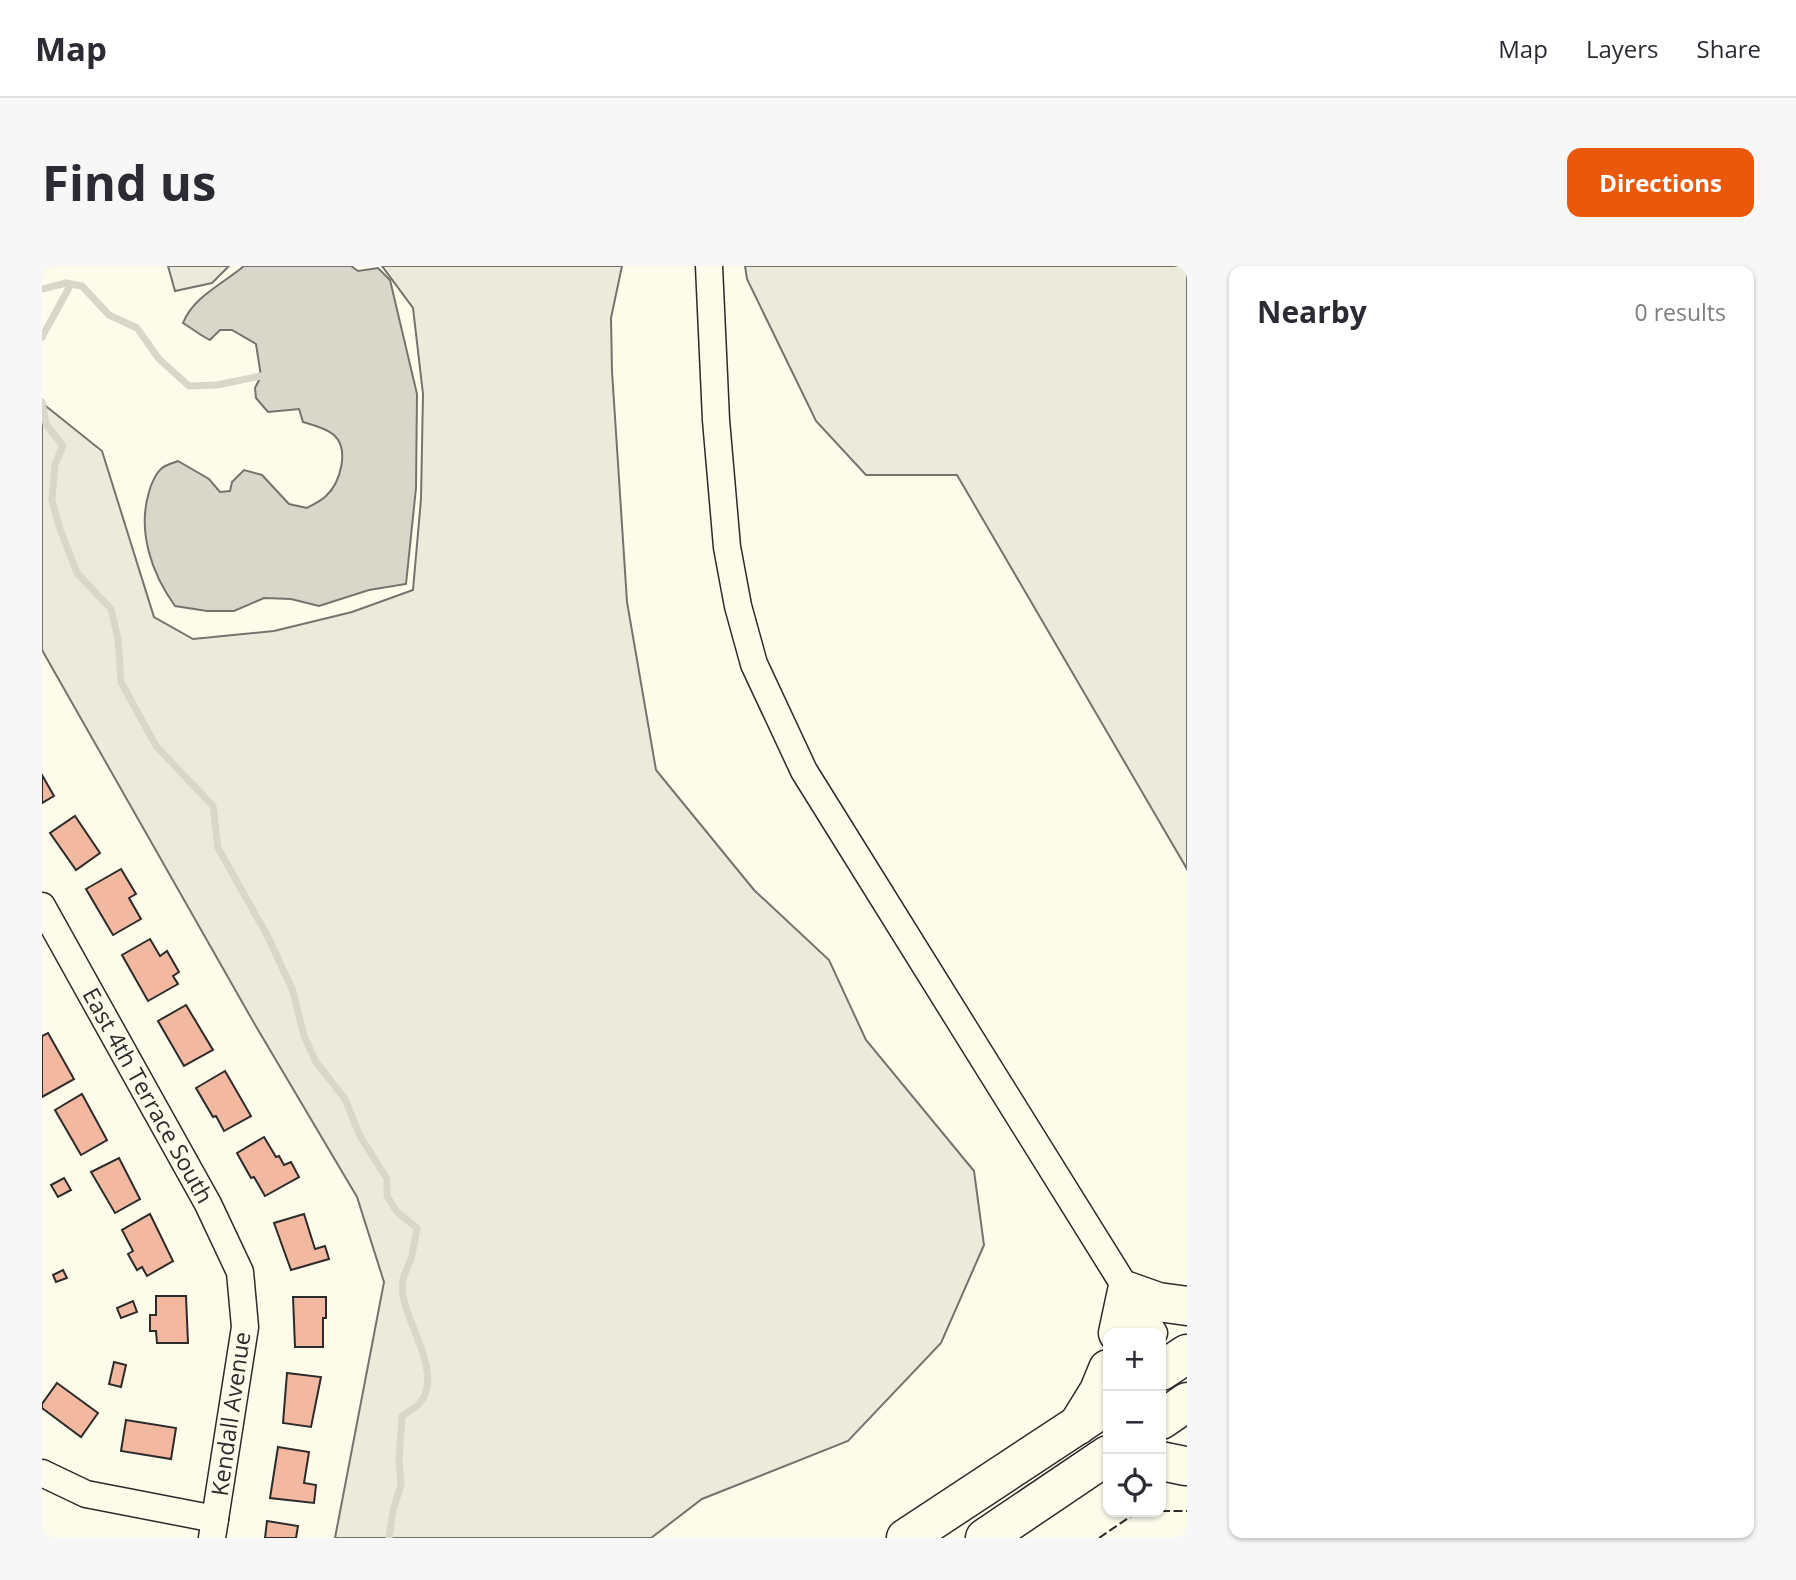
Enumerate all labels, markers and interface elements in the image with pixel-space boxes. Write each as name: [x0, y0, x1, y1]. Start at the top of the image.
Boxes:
text: Map: [35, 26, 107, 71]
text: Map: [1498, 32, 1548, 65]
text: Layers: [1586, 32, 1659, 65]
text: Share: [1697, 32, 1761, 65]
button: Directions: [1567, 148, 1754, 217]
text: Find us: [42, 149, 216, 215]
text: Nearby: [1257, 291, 1367, 332]
text: 0 results: [1635, 296, 1726, 328]
street label: East 4th Terrace South: [76, 982, 221, 1209]
map controls: [1103, 1328, 1166, 1517]
button: +: [1103, 1328, 1166, 1391]
street label: Kendall Avenue: [203, 1330, 257, 1498]
button: −: [1103, 1391, 1166, 1454]
button: locate: [1103, 1454, 1166, 1517]

